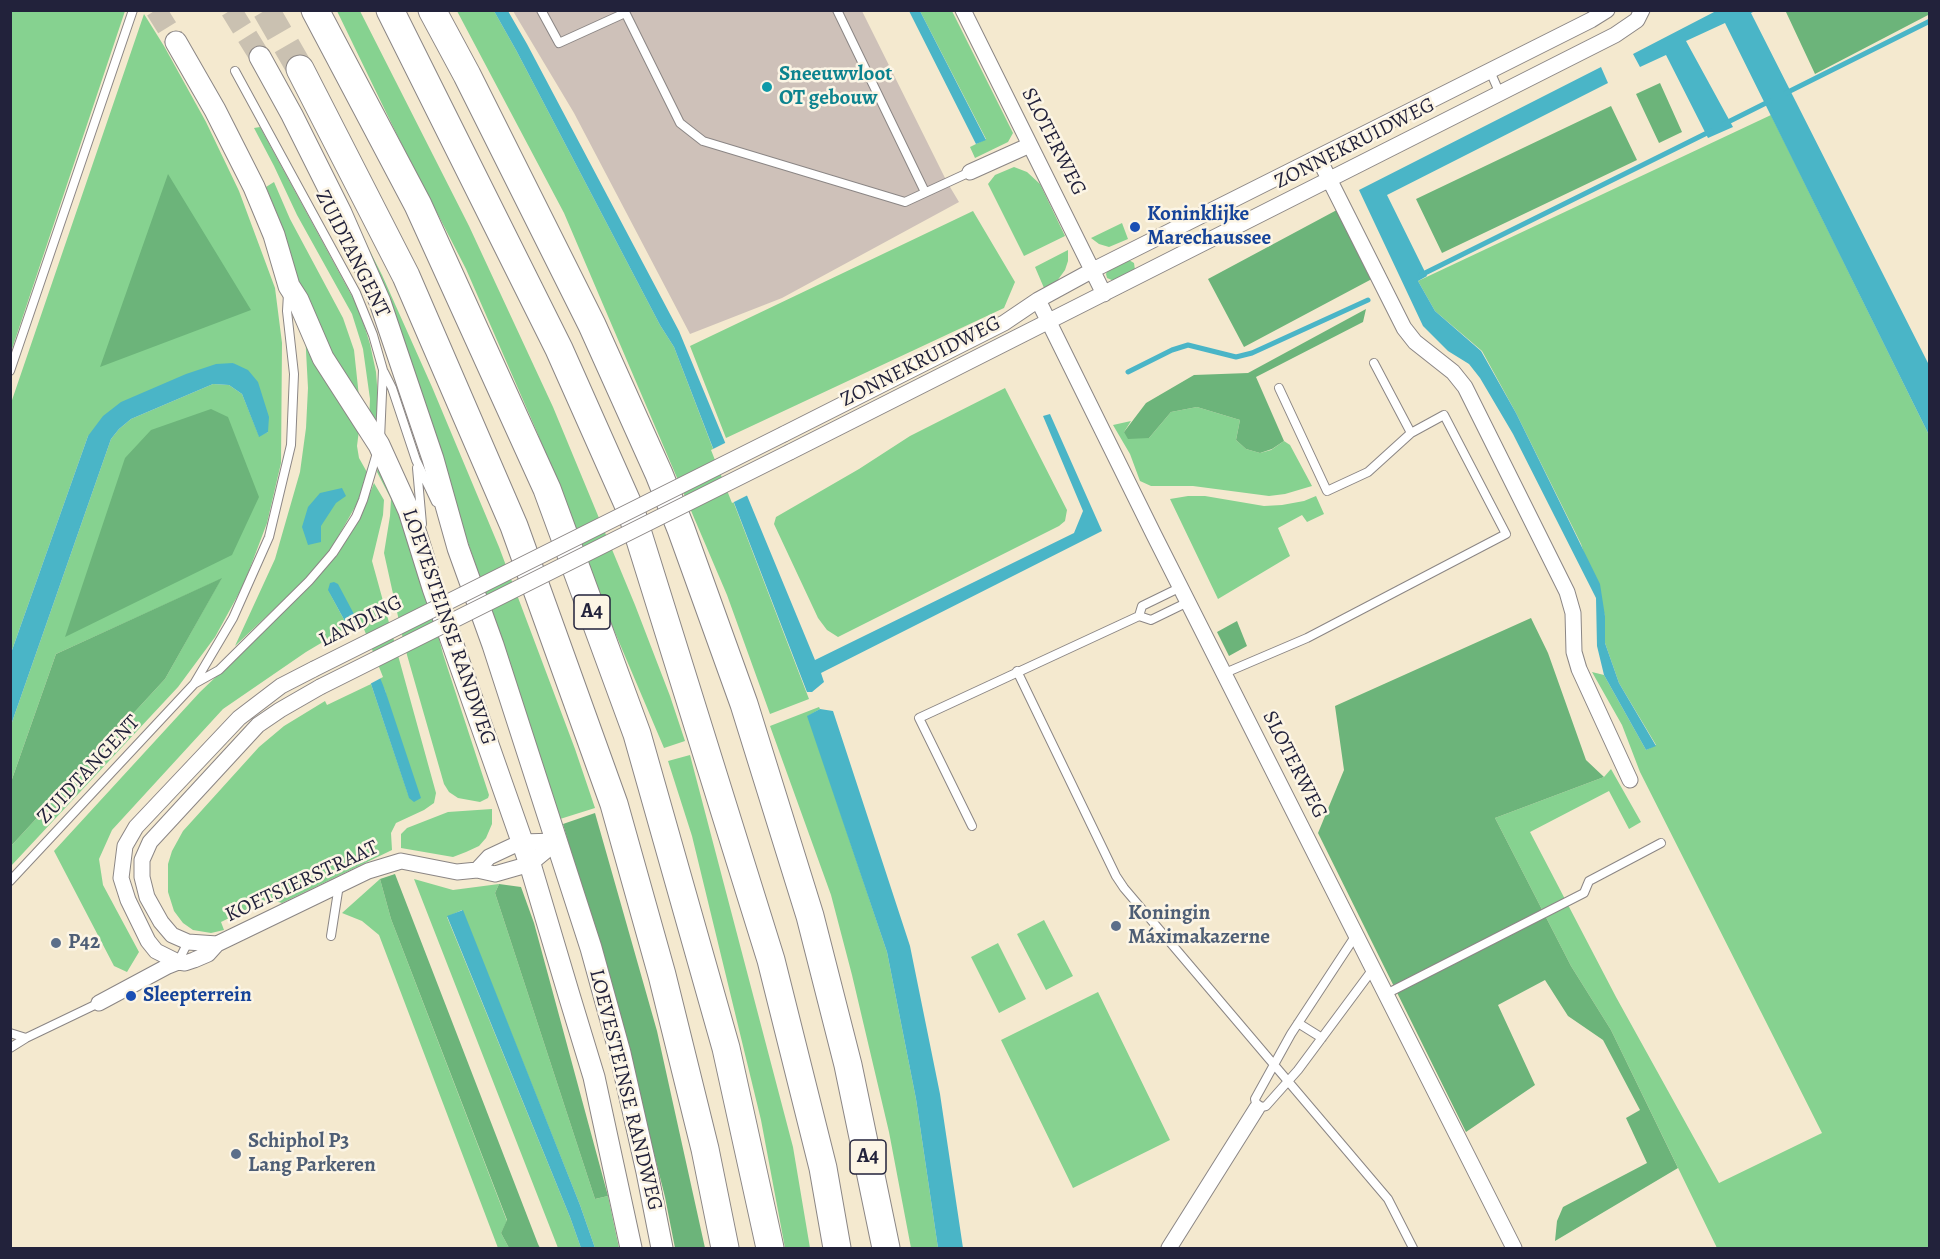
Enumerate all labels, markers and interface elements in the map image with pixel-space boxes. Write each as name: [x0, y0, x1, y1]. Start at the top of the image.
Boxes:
place label: Sneeuwvloot OT gebouw: [779, 62, 892, 112]
marker: Sneeuwvloot OT gebouw: [760, 80, 774, 94]
street label: SLOTERWEG: [1015, 84, 1091, 200]
street label: ZONNEKRUIDWEG: [1271, 93, 1439, 195]
street label: ZUIDTANGENT: [309, 186, 395, 322]
place label: Koninklijke Marechaussee: [1147, 202, 1271, 252]
marker: Koninklijke Marechaussee: [1128, 220, 1142, 234]
street label: ZONNEKRUIDWEG: [837, 311, 1005, 413]
street label: LOEVESTEINSE RANDWEG: [396, 506, 500, 748]
street label: LANDING: [315, 590, 407, 654]
road number: A4: [574, 595, 610, 629]
street label: SLOTERWEG: [1256, 707, 1332, 823]
street label: ZUIDTANGENT: [32, 711, 146, 829]
street label: KOETSIERSTRAAT: [221, 835, 383, 929]
place label: Koningin Máximakazerne: [1128, 901, 1270, 951]
marker: Koningin Máximakazerne: [1109, 919, 1123, 933]
place label: P42: [68, 930, 100, 956]
marker: P42: [49, 936, 63, 950]
street label: LOEVESTEINSE RANDWEG: [583, 967, 667, 1213]
place label: Sleepterrein: [143, 983, 252, 1009]
marker: Sleepterrein: [124, 989, 138, 1003]
place label: Schiphol P3 Lang Parkeren: [248, 1129, 376, 1179]
road number: A4: [850, 1140, 886, 1174]
marker: Schiphol P3 Lang Parkeren: [229, 1147, 243, 1161]

